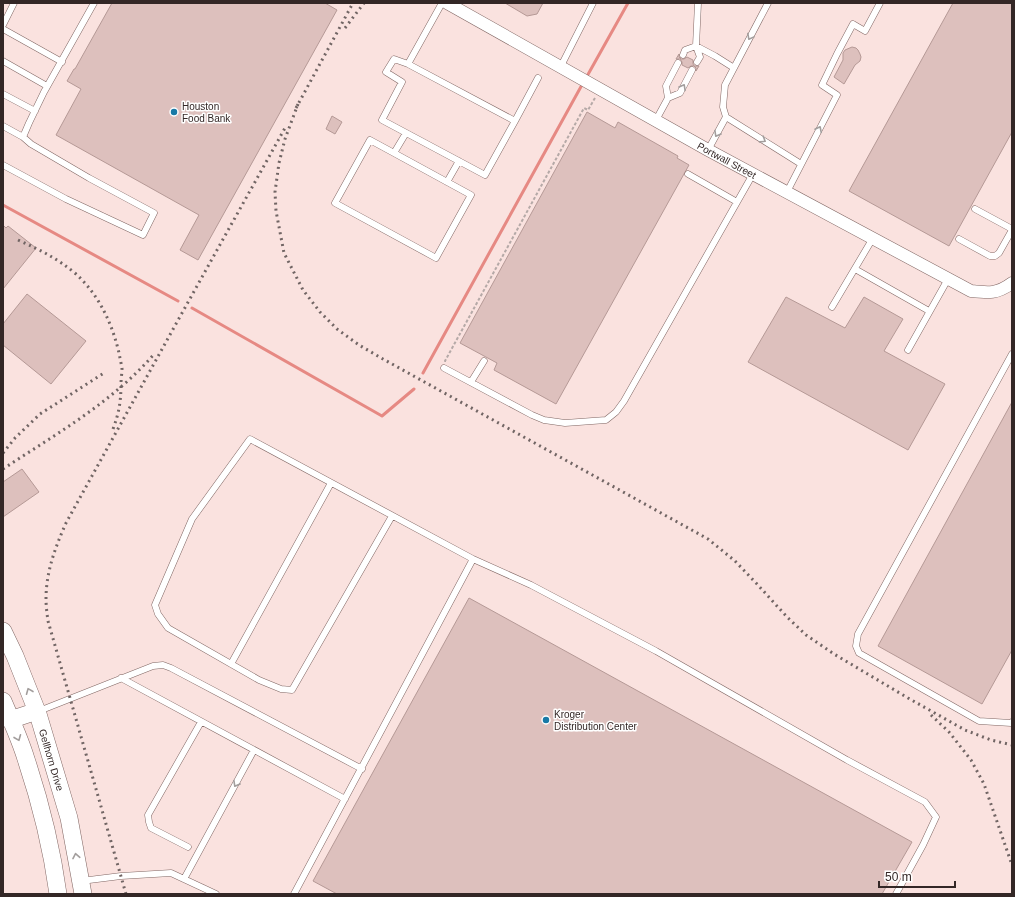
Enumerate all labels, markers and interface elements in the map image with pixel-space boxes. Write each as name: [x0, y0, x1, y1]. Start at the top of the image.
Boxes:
one-way arrow: [747, 33, 755, 41]
one-way arrow: [678, 84, 686, 92]
place label: Houston Food Bank: [182, 101, 231, 124]
marker: Houston Food Bank: [169, 107, 179, 117]
one-way arrow: [815, 126, 822, 133]
one-way arrow: [715, 129, 722, 137]
one-way arrow: [759, 135, 766, 143]
street label: Portwall Street: [696, 140, 758, 180]
one-way arrow: [26, 687, 34, 695]
place label: Kroger Distribution Center: [554, 709, 637, 732]
marker: Kroger Distribution Center: [541, 715, 551, 725]
street label: Gellhorn Drive: [37, 728, 66, 793]
one-way arrow: [13, 734, 21, 741]
one-way arrow: [233, 780, 240, 788]
one-way arrow: [73, 852, 81, 859]
scale bar: [879, 863, 955, 889]
text: 50 m: [885, 870, 912, 884]

